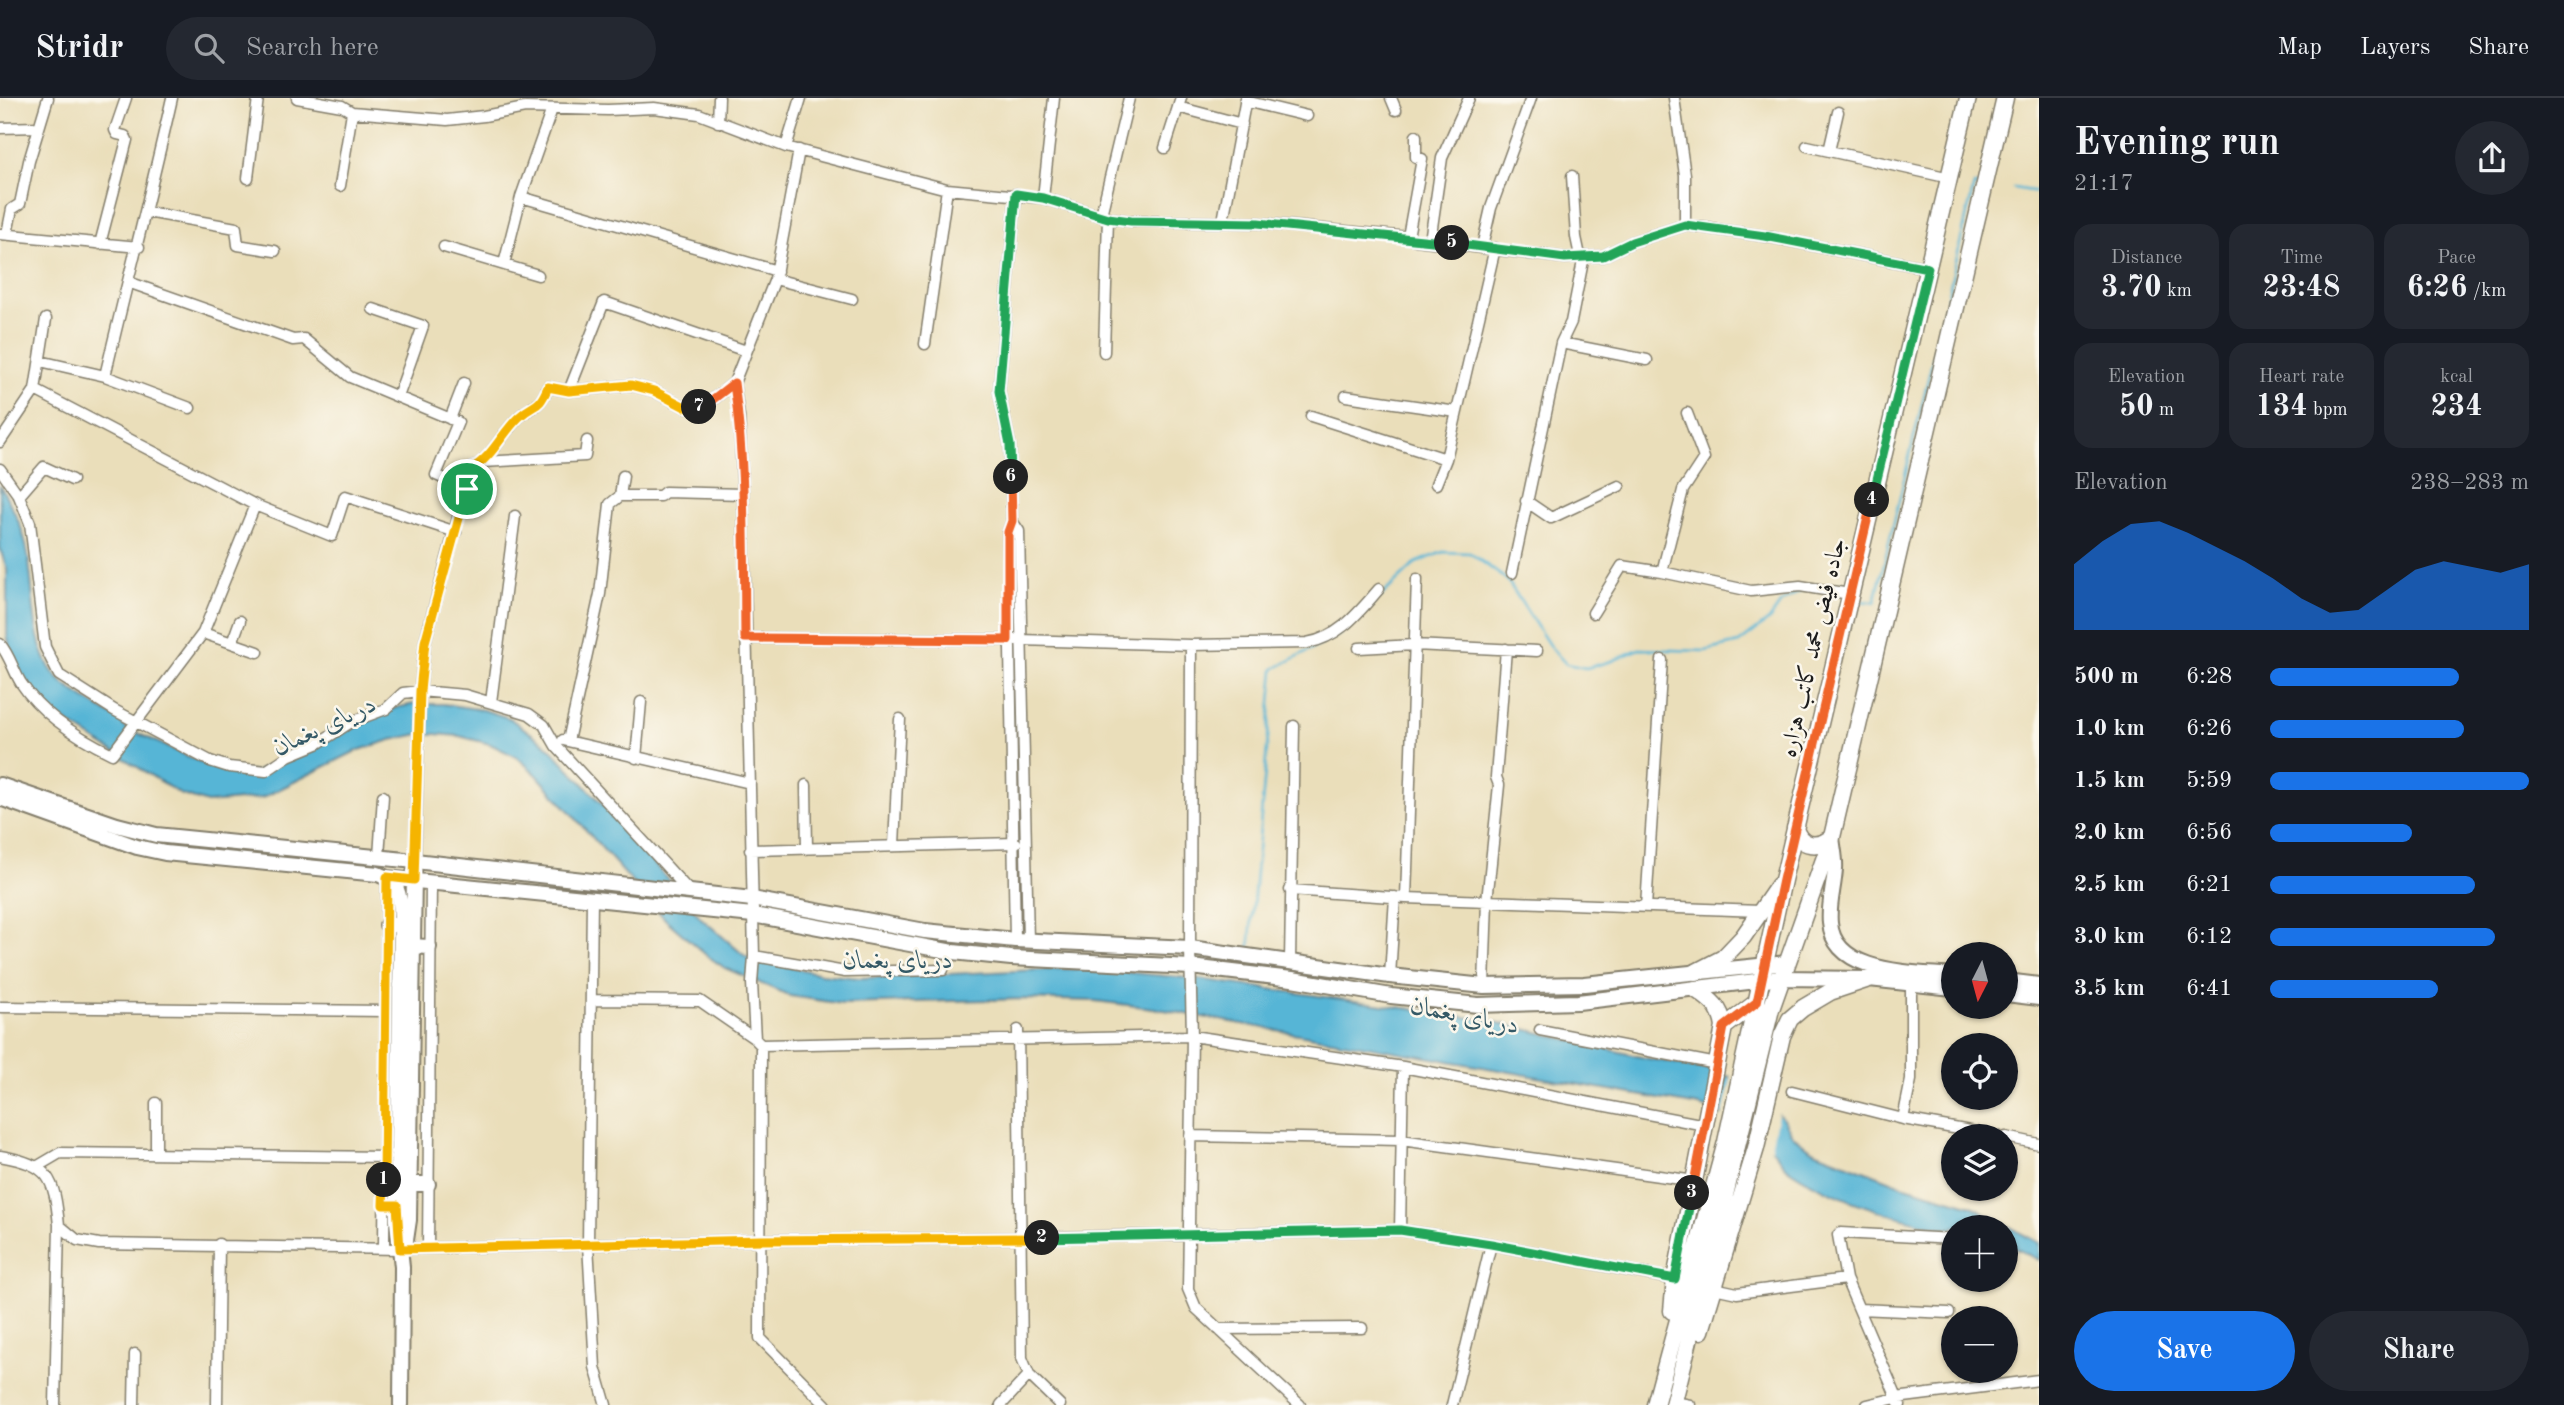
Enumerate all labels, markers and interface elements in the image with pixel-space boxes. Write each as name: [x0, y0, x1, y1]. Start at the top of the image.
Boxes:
search box: [166, 17, 656, 80]
icon: search: [190, 29, 228, 67]
text: Stridr: [35, 32, 124, 65]
text: Search here: [246, 35, 379, 61]
text: Map: [2278, 36, 2322, 60]
text: Layers: [2360, 36, 2430, 60]
text: Share: [2468, 36, 2529, 60]
button: share: [2455, 121, 2529, 195]
text: Evening run: [2074, 125, 2280, 163]
text: 21:17: [2074, 172, 2134, 195]
pin: 5: [1434, 226, 1470, 260]
text: 5: [1446, 233, 1457, 252]
text: Distance: [2111, 249, 2182, 268]
text: Time: [2280, 249, 2323, 268]
text: Pace: [2437, 249, 2476, 268]
text: 3.70: [2101, 273, 2162, 303]
text: 23:48: [2263, 273, 2341, 303]
text: 6:26: [2407, 273, 2467, 303]
text: km: [2162, 282, 2192, 301]
text: /km: [2467, 282, 2506, 301]
text: Elevation: [2108, 368, 2185, 387]
text: Heart rate: [2259, 368, 2344, 387]
text: kcal: [2440, 368, 2473, 387]
pin: 7: [682, 390, 716, 424]
text: 50: [2119, 392, 2154, 422]
text: 134: [2255, 392, 2308, 422]
text: 234: [2430, 392, 2483, 422]
text: 7: [693, 397, 704, 416]
text: m: [2154, 401, 2174, 420]
text: bpm: [2308, 401, 2348, 420]
pin: [437, 459, 497, 519]
pin: 6: [993, 460, 1028, 494]
text: 6: [1005, 467, 1016, 486]
icon: arrive: [448, 470, 486, 508]
text: Elevation: [2074, 471, 2168, 494]
text: 238–283 m: [2410, 471, 2529, 494]
pin: 4: [1854, 482, 1890, 518]
text: 4: [1866, 490, 1877, 509]
street label: جاده فیض محمد کاتب هزاره: [1776, 536, 1852, 760]
text: 500 m: [2074, 665, 2139, 688]
text: 6:28: [2186, 665, 2232, 688]
water label: دریای پغمان: [269, 691, 382, 765]
text: 1.0 km: [2074, 717, 2145, 740]
text: 6:26: [2186, 717, 2232, 740]
text: 1.5 km: [2074, 769, 2145, 792]
text: 5:59: [2186, 769, 2232, 792]
text: 2.0 km: [2074, 821, 2145, 844]
text: 6:56: [2186, 821, 2232, 844]
text: 2.5 km: [2074, 873, 2145, 896]
text: 6:21: [2186, 873, 2232, 896]
text: 3.0 km: [2074, 925, 2145, 948]
text: 6:12: [2186, 925, 2232, 948]
north arrow: [1941, 942, 2018, 1018]
map controls: [1941, 942, 2018, 1383]
water label: دریای پغمان: [843, 948, 953, 978]
text: 3.5 km: [2074, 977, 2145, 1000]
text: 6:41: [2186, 977, 2232, 1000]
water label: دریای پغمان: [1407, 993, 1522, 1043]
button: locate: [1941, 1033, 2018, 1110]
button: layers: [1941, 1124, 2018, 1201]
pin: 1: [366, 1162, 402, 1198]
text: 1: [378, 1170, 389, 1189]
pin: 3: [1674, 1176, 1710, 1210]
text: 3: [1686, 1183, 1697, 1202]
button: +: [1941, 1215, 2018, 1292]
pin: 2: [1024, 1220, 1060, 1256]
text: 2: [1036, 1228, 1047, 1247]
button: −: [1941, 1306, 2018, 1383]
button: Save: [2074, 1311, 2295, 1391]
button: Share: [2309, 1311, 2529, 1391]

